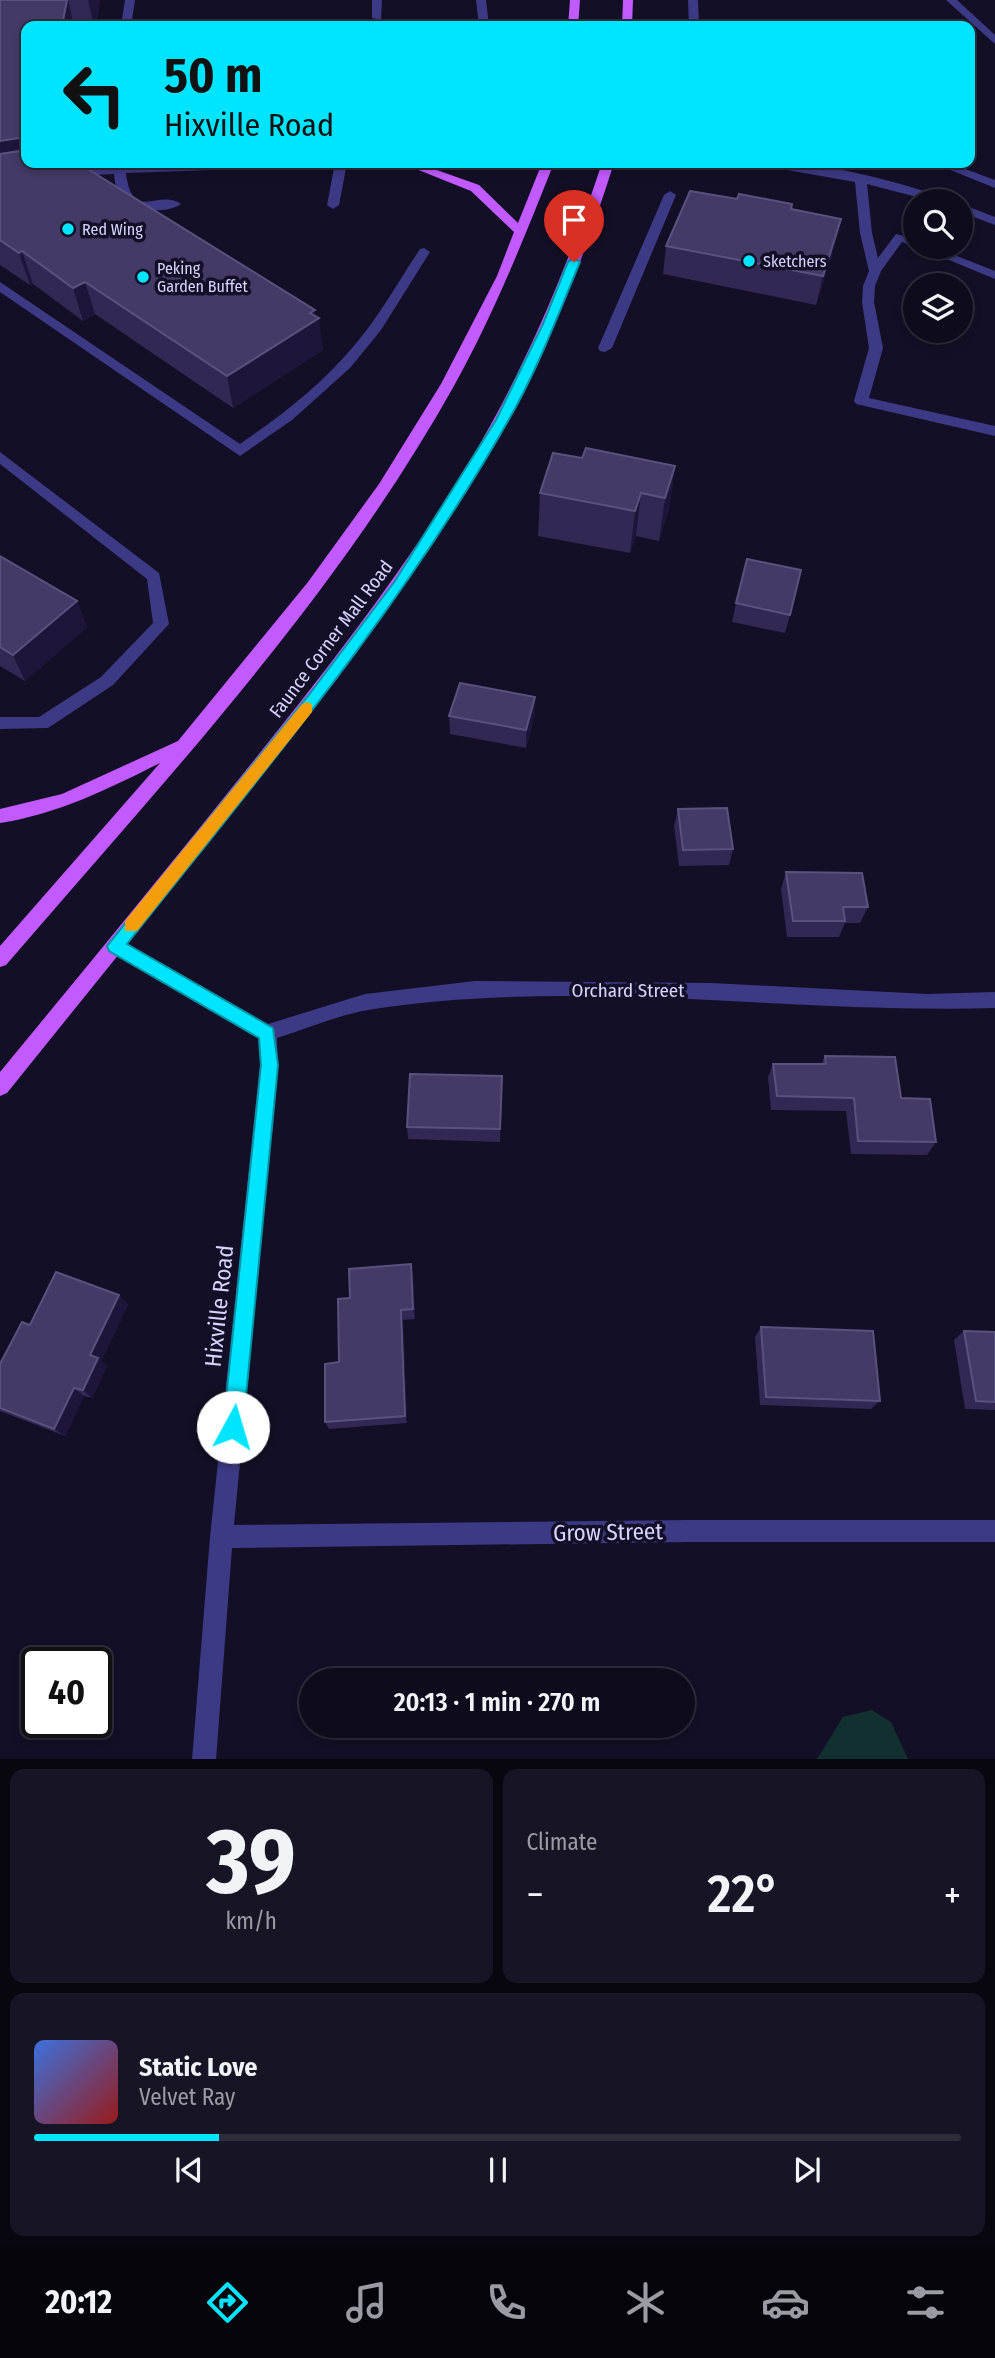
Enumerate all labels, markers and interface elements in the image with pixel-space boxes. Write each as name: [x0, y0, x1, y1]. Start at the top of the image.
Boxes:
text: 50 m: [164, 46, 262, 105]
icon: left: [49, 49, 140, 140]
text: Hixville Road: [164, 106, 334, 144]
map controls: [903, 189, 973, 343]
button: search: [903, 189, 973, 259]
pin: [544, 190, 604, 262]
icon: arrive: [555, 201, 593, 239]
place label: Red Wing: [82, 220, 143, 239]
marker: Red Wing: [60, 221, 76, 237]
place label: Sketchers: [763, 252, 827, 271]
marker: Sketchers: [741, 253, 757, 269]
place label: Peking Garden Buffet: [157, 259, 248, 296]
marker: Peking Garden Buffet: [135, 269, 151, 285]
button: layers: [903, 273, 973, 343]
street label: Faunce Corner Mall Road: [264, 556, 398, 722]
street label: Orchard Street: [572, 979, 685, 1002]
street label: Hixville Road: [199, 1244, 239, 1368]
position arrow: [196, 1390, 270, 1464]
street label: Grow Street: [553, 1517, 664, 1547]
speed limit sign: 40: [21, 1647, 112, 1738]
text: 20:13 · 1 min · 270 m: [394, 1687, 600, 1718]
text: 39: [207, 1807, 296, 1916]
text: Climate: [527, 1828, 597, 1856]
text: 22°: [708, 1863, 780, 1926]
text: −: [527, 1872, 544, 1918]
text: +: [944, 1872, 961, 1918]
text: km/h: [226, 1907, 277, 1935]
text: Static Love: [139, 2052, 257, 2083]
text: Velvet Ray: [139, 2083, 235, 2111]
icon: previous: [170, 2151, 208, 2189]
icon: pause: [479, 2151, 517, 2189]
icon: next: [788, 2151, 826, 2189]
icon: directions: [203, 2278, 252, 2327]
icon: music: [342, 2278, 391, 2327]
icon: phone: [482, 2278, 531, 2327]
icon: climate: [621, 2278, 670, 2327]
icon: car: [761, 2278, 810, 2327]
icon: filters: [901, 2278, 950, 2327]
text: 20:12: [45, 2283, 112, 2321]

